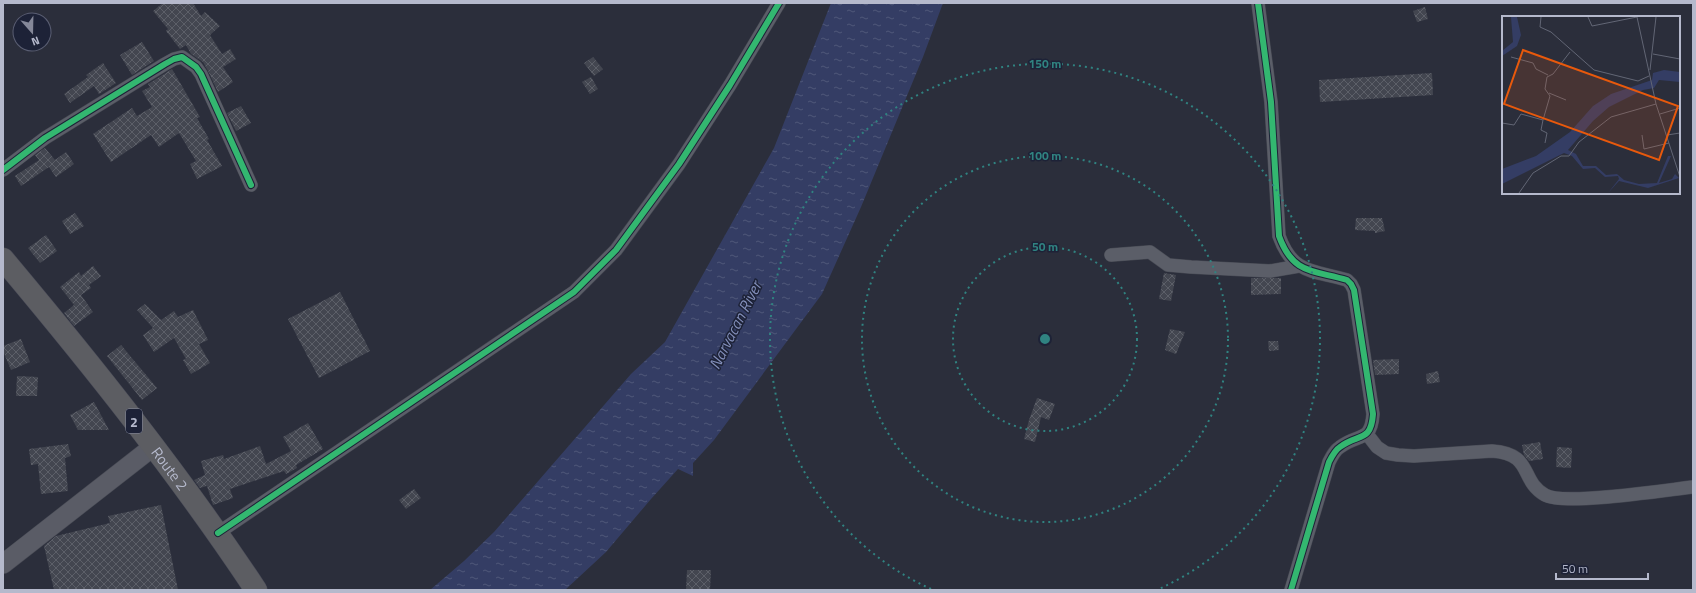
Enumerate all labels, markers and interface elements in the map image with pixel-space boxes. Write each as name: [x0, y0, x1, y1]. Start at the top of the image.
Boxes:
north arrow: [12, 12, 52, 52]
inset map: [1502, 16, 1680, 194]
text: N: [29, 33, 42, 50]
text: 150 m: [1029, 54, 1061, 73]
text: 100 m: [1029, 146, 1061, 165]
text: 50 m: [1032, 237, 1058, 256]
water label: Narvacan River: [703, 275, 768, 373]
centre of rings: [1038, 332, 1052, 346]
road number: 2: [126, 409, 142, 433]
street label: Route 2: [146, 442, 194, 495]
scale bar: [1556, 555, 1648, 581]
text: 50 m: [1562, 559, 1588, 578]

